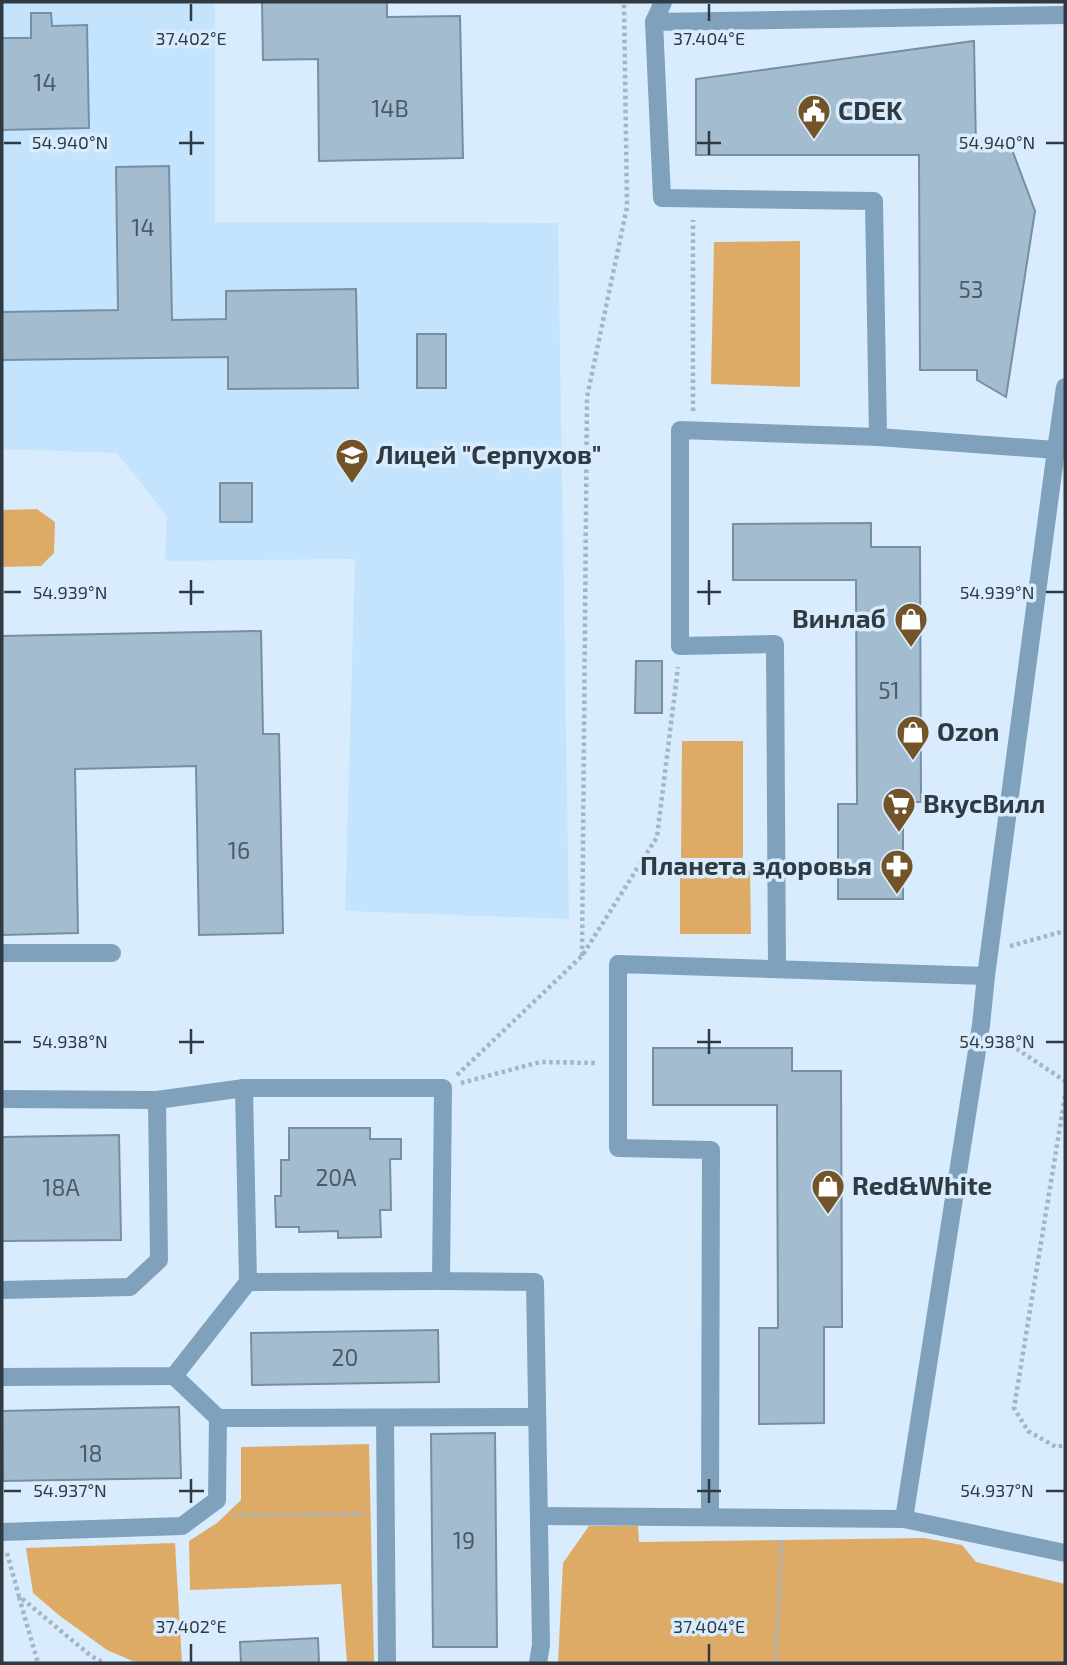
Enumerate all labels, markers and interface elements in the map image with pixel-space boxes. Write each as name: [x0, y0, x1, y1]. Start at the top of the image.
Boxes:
text: 37.402°E: [155, 27, 227, 49]
text: 37.404°E: [673, 27, 745, 49]
house number: 14: [33, 68, 57, 96]
public building icon: CDEK: [795, 92, 833, 141]
house number: 14В: [371, 94, 409, 122]
place label: CDEK: [838, 94, 903, 125]
text: 54.940°N: [32, 131, 108, 153]
text: 54.940°N: [959, 131, 1035, 153]
house number: 14: [131, 213, 155, 241]
house number: 53: [958, 275, 984, 303]
school or university icon: Лицей "Серпухов": [333, 436, 371, 485]
place label: Лицей "Серпухов": [376, 438, 601, 469]
text: 54.939°N: [33, 581, 107, 603]
text: 54.939°N: [960, 581, 1034, 603]
shop icon: Винлаб: [892, 600, 930, 649]
place label: Винлаб: [792, 602, 886, 633]
house number: 51: [878, 676, 900, 704]
shop icon: Ozon: [894, 713, 932, 762]
place label: Ozon: [937, 715, 999, 746]
supermarket icon: ВкусВилл: [880, 785, 918, 834]
place label: ВкусВилл: [923, 787, 1046, 818]
house number: 16: [228, 836, 250, 864]
pharmacy icon: Планета здоровья: [878, 847, 916, 896]
place label: Планета здоровья: [640, 849, 872, 880]
text: 54.938°N: [32, 1030, 108, 1052]
text: 54.938°N: [959, 1030, 1035, 1052]
house number: 20А: [315, 1163, 357, 1191]
shop icon: Red&White: [809, 1167, 847, 1216]
place label: Red&White: [852, 1169, 992, 1200]
house number: 18А: [42, 1173, 80, 1201]
house number: 20: [332, 1343, 358, 1371]
house number: 18: [79, 1439, 103, 1467]
text: 54.937°N: [33, 1479, 107, 1501]
text: 54.937°N: [960, 1479, 1034, 1501]
house number: 19: [453, 1526, 475, 1554]
text: 37.402°E: [155, 1615, 227, 1637]
text: 37.404°E: [673, 1615, 745, 1637]

